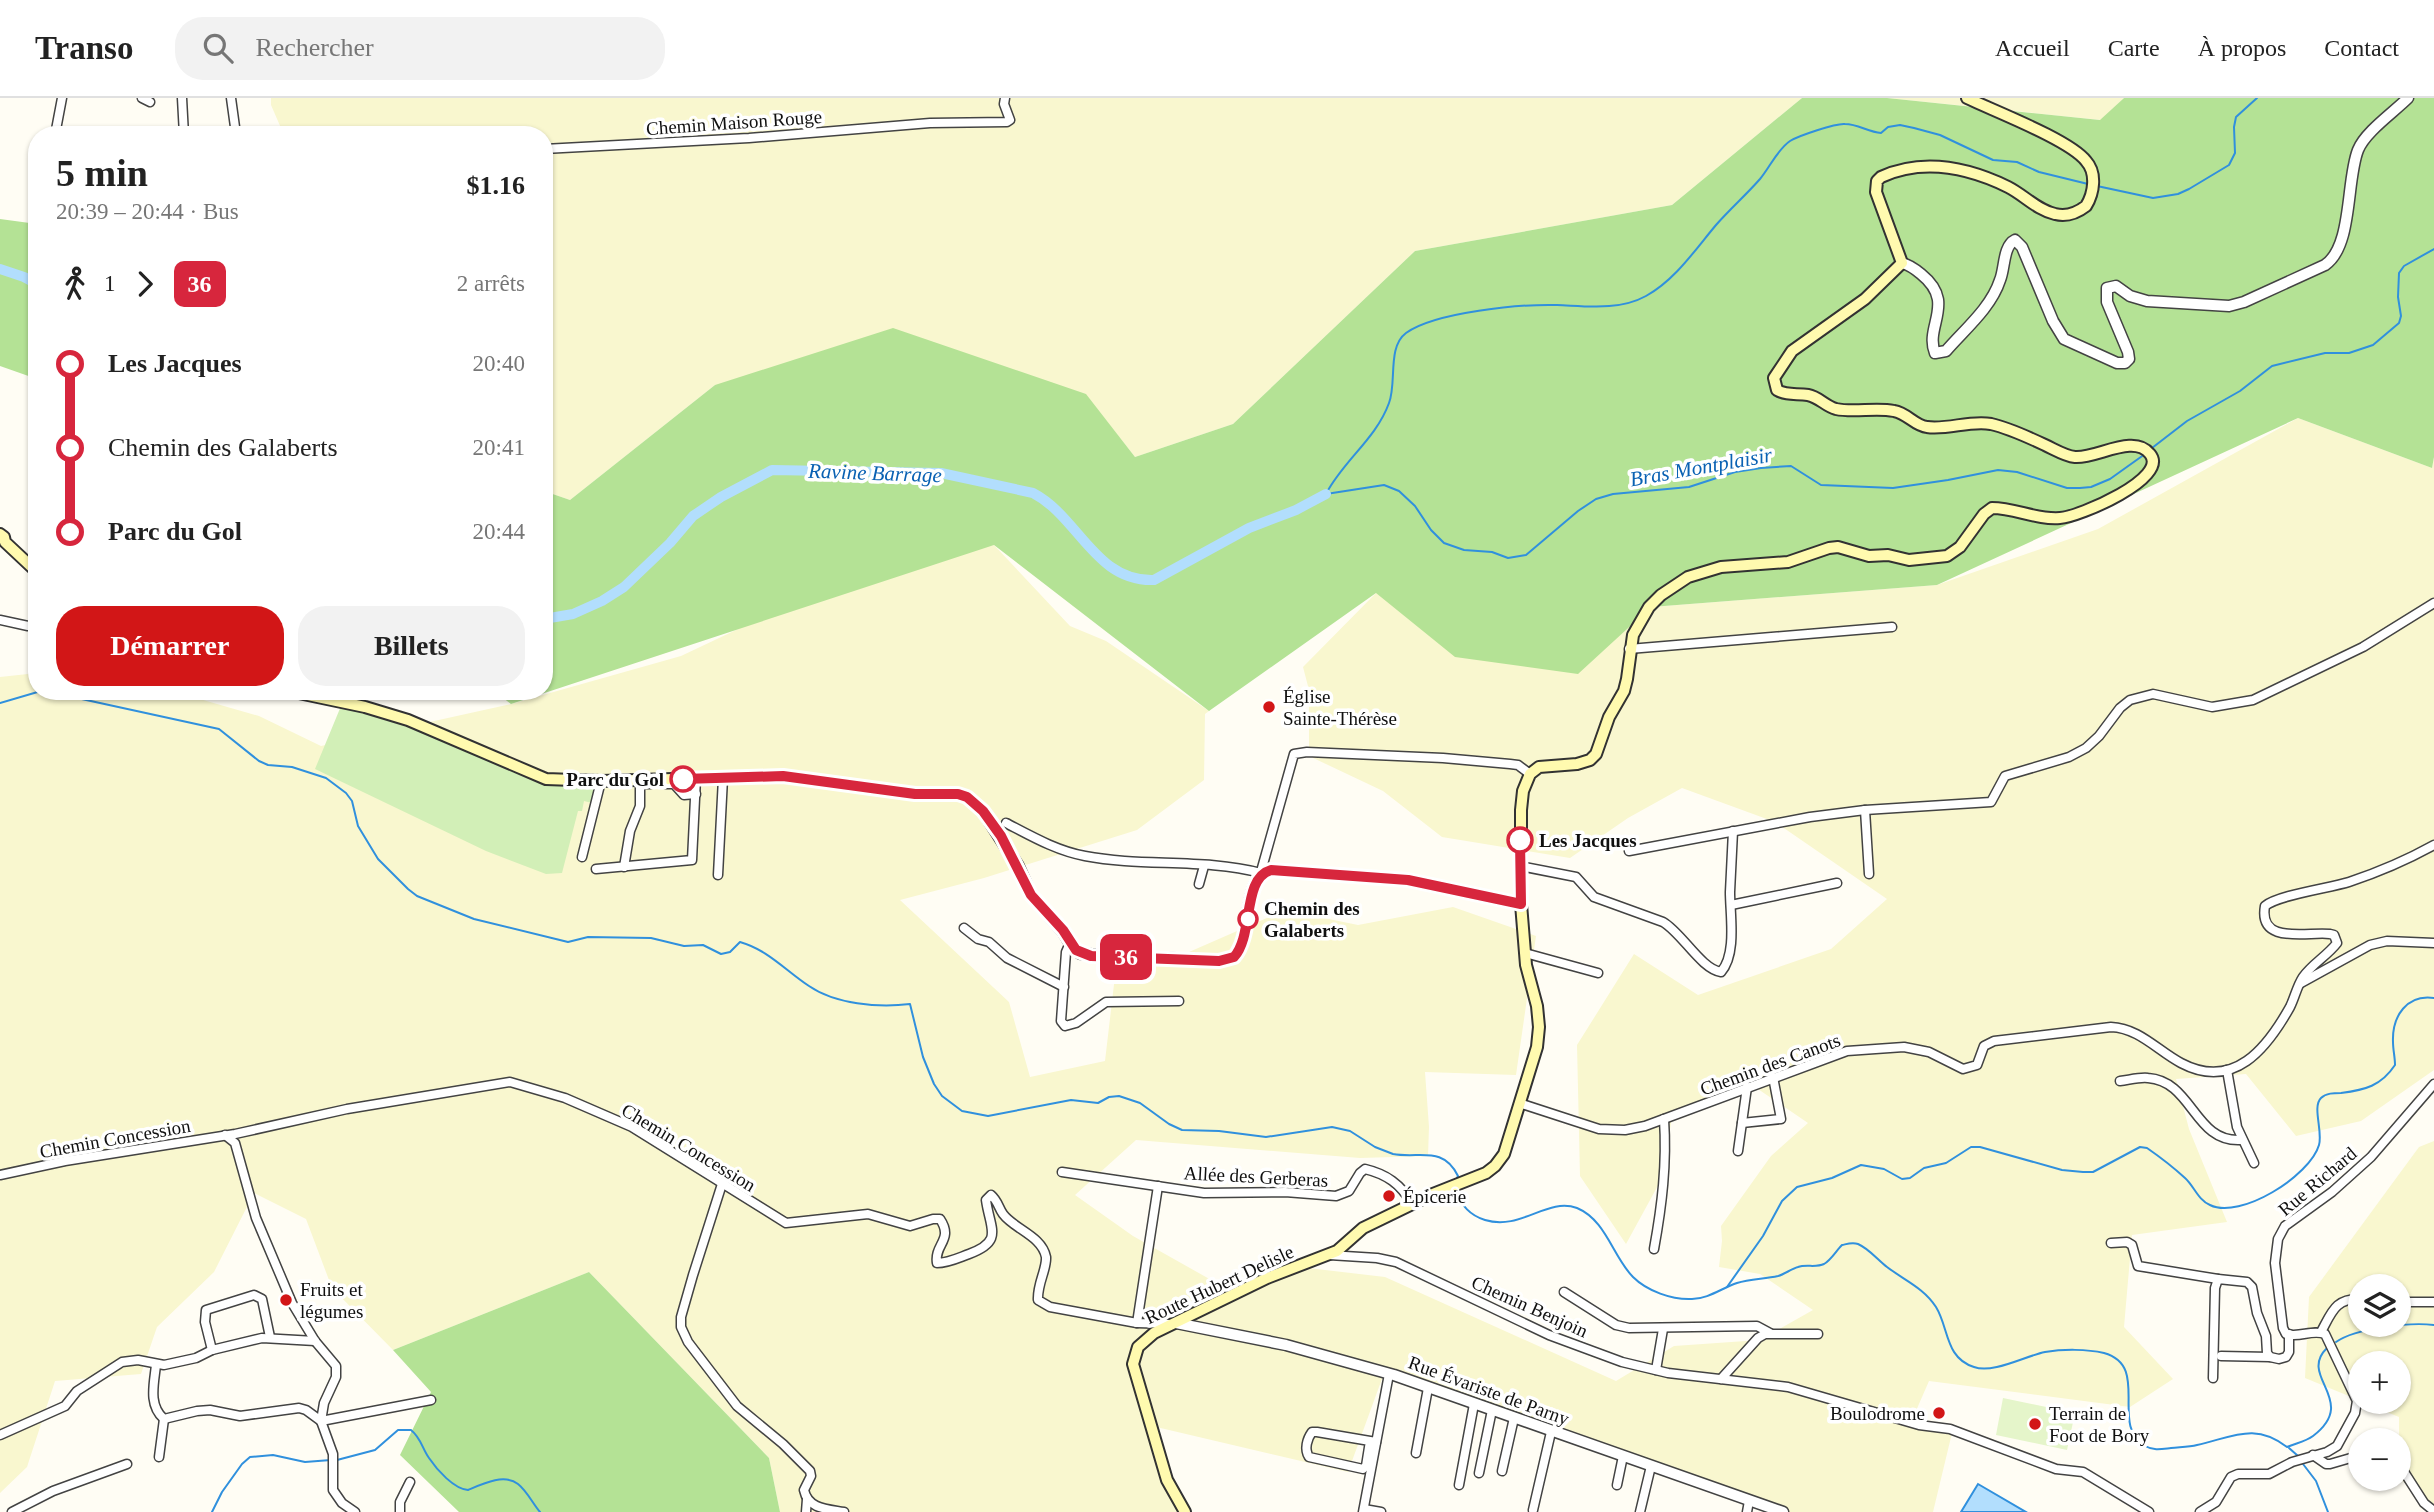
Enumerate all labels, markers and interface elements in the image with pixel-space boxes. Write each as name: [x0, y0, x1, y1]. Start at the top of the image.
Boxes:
search box: [175, 17, 665, 80]
icon: search: [199, 29, 237, 67]
text: Transo: [35, 30, 133, 66]
text: Rechercher: [255, 33, 374, 62]
text: Accueil: [1995, 35, 2070, 61]
text: Carte: [2108, 35, 2160, 61]
text: À propos: [2198, 35, 2286, 61]
text: Contact: [2324, 35, 2399, 61]
street label: Chemin Maison Rouge: [645, 106, 823, 139]
text: 5 min: [56, 152, 148, 194]
text: $1.16: [467, 171, 525, 200]
text: 20:39 – 20:44 · Bus: [56, 199, 239, 224]
icon: walk: [56, 265, 94, 303]
icon: forward: [126, 265, 164, 303]
text: 1: [104, 271, 116, 296]
text: 36: [188, 271, 212, 297]
text: 2 arrêts: [457, 271, 525, 296]
text: Les Jacques: [108, 349, 242, 378]
text: 20:40: [473, 351, 525, 376]
text: Chemin des Galaberts: [108, 433, 338, 462]
text: 20:41: [473, 435, 525, 460]
water label: Bras Montplaisir: [1628, 443, 1775, 491]
water label: Ravine Barrage: [807, 459, 942, 487]
text: Parc du Gol: [108, 517, 242, 546]
text: 20:44: [473, 519, 525, 544]
button: Démarrer: [56, 606, 284, 686]
button: Billets: [298, 606, 525, 686]
place label: Église Sainte-Thérèse: [1283, 686, 1397, 729]
marker: Église Sainte-Thérèse: [1261, 699, 1277, 715]
marker: Parc du Gol: [670, 766, 696, 792]
place label: Parc du Gol: [566, 769, 664, 790]
marker: Les Jacques: [1507, 827, 1533, 853]
place label: Les Jacques: [1539, 830, 1637, 851]
place label: Chemin des Galaberts: [1264, 898, 1360, 941]
marker: Chemin des Galaberts: [1238, 909, 1258, 929]
line badge: 36: [1094, 934, 1158, 980]
text: 36: [1114, 944, 1138, 970]
street label: Chemin des Canots: [1697, 1029, 1843, 1100]
street label: Chemin Concession: [618, 1099, 760, 1196]
street label: Chemin Concession: [38, 1115, 192, 1162]
street label: Rue Richard: [2274, 1142, 2361, 1220]
street label: Allée des Gerberas: [1183, 1162, 1329, 1191]
place label: Épicerie: [1403, 1186, 1466, 1207]
marker: Épicerie: [1381, 1188, 1397, 1204]
street label: Route Hubert Delisle: [1142, 1241, 1297, 1328]
street label: Chemin Benjoin: [1468, 1271, 1592, 1342]
map controls: [2348, 1274, 2411, 1491]
button: layers: [2348, 1274, 2411, 1337]
place label: Fruits et légumes: [300, 1279, 364, 1322]
marker: Fruits et légumes: [278, 1292, 294, 1308]
button: +: [2348, 1351, 2411, 1414]
street label: Rue Évariste de Parny: [1406, 1352, 1572, 1429]
place label: Boulodrome: [1830, 1403, 1925, 1424]
place label: Terrain de Foot de Bory: [2049, 1403, 2150, 1446]
marker: Boulodrome: [1931, 1405, 1947, 1421]
marker: Terrain de Foot de Bory: [2027, 1416, 2043, 1432]
button: −: [2348, 1428, 2411, 1491]

